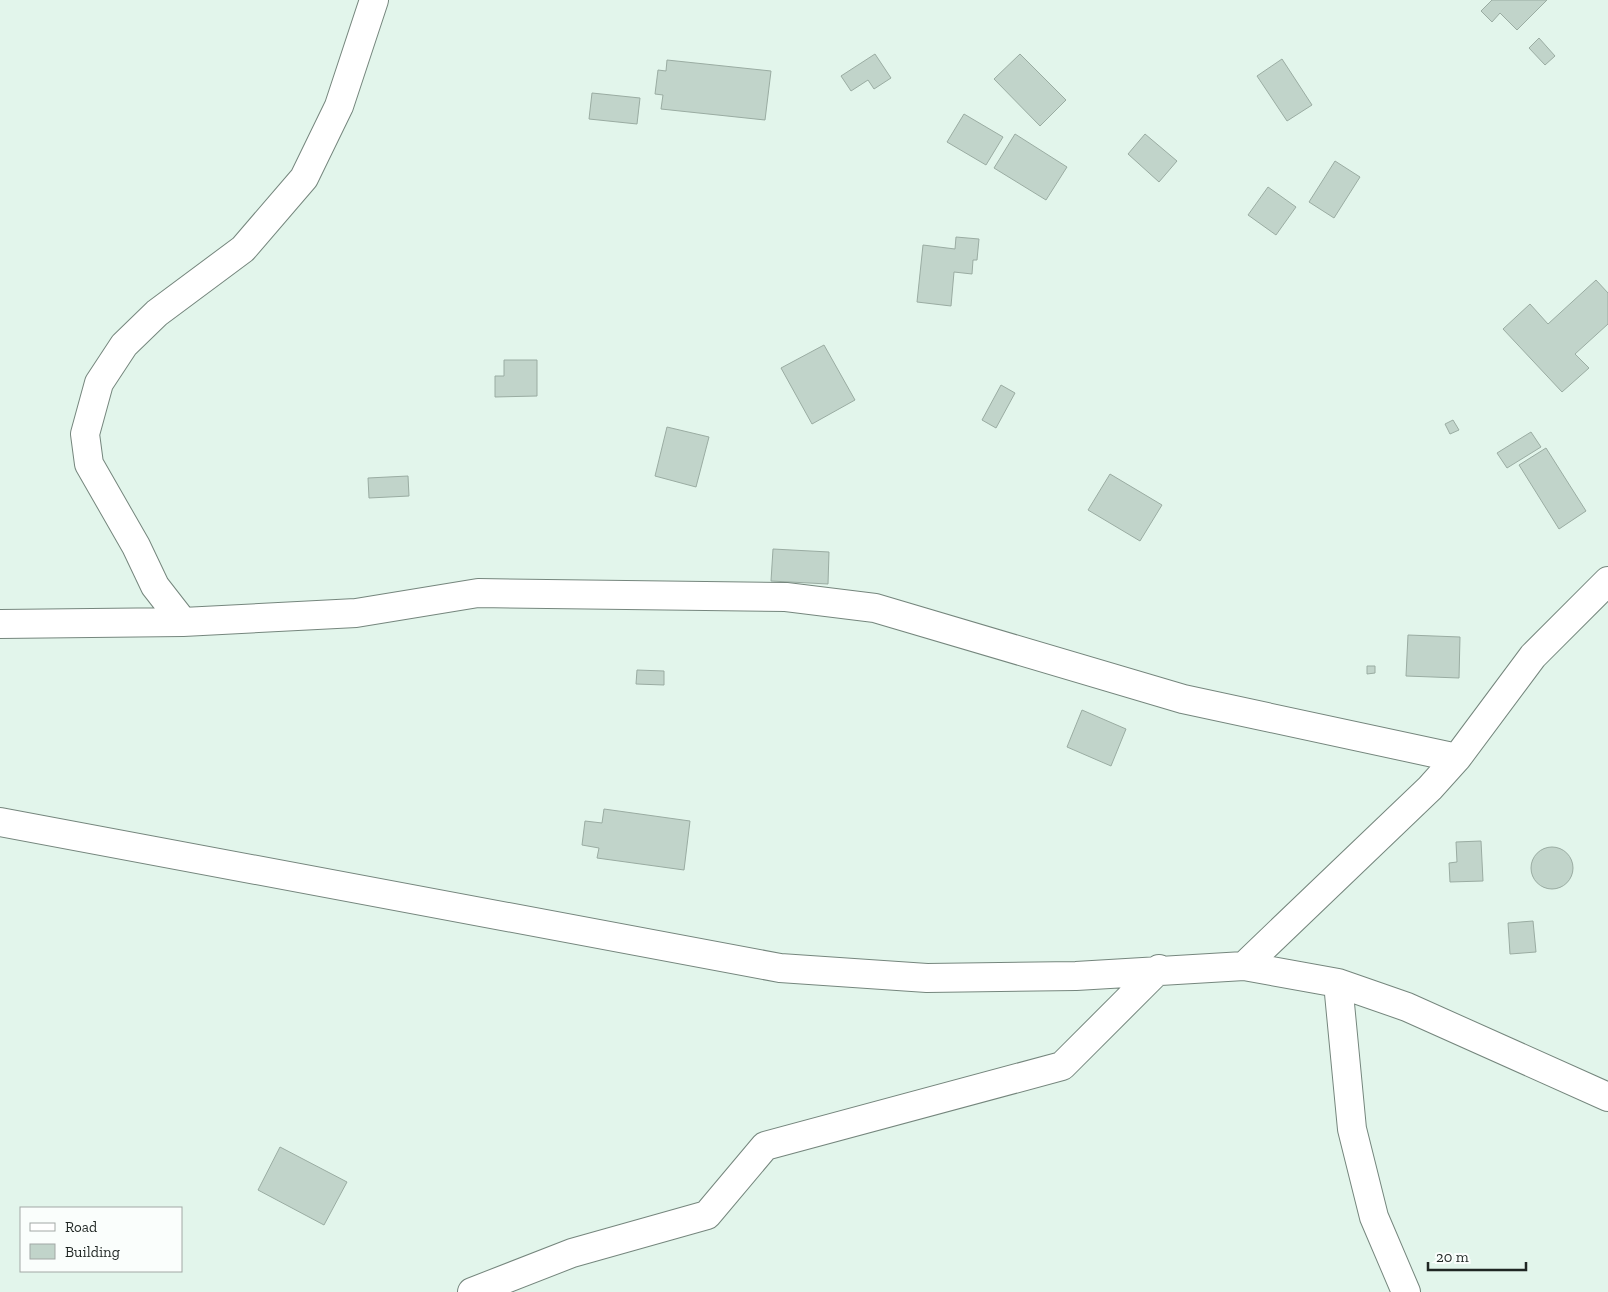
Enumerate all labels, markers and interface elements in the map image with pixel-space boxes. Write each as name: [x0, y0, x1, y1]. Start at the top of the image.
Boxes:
legend: [20, 1207, 182, 1272]
text: Road: [65, 1218, 98, 1236]
scale bar: [1428, 1240, 1526, 1272]
text: Building: [65, 1243, 120, 1261]
text: 20 m: [1436, 1248, 1469, 1266]

